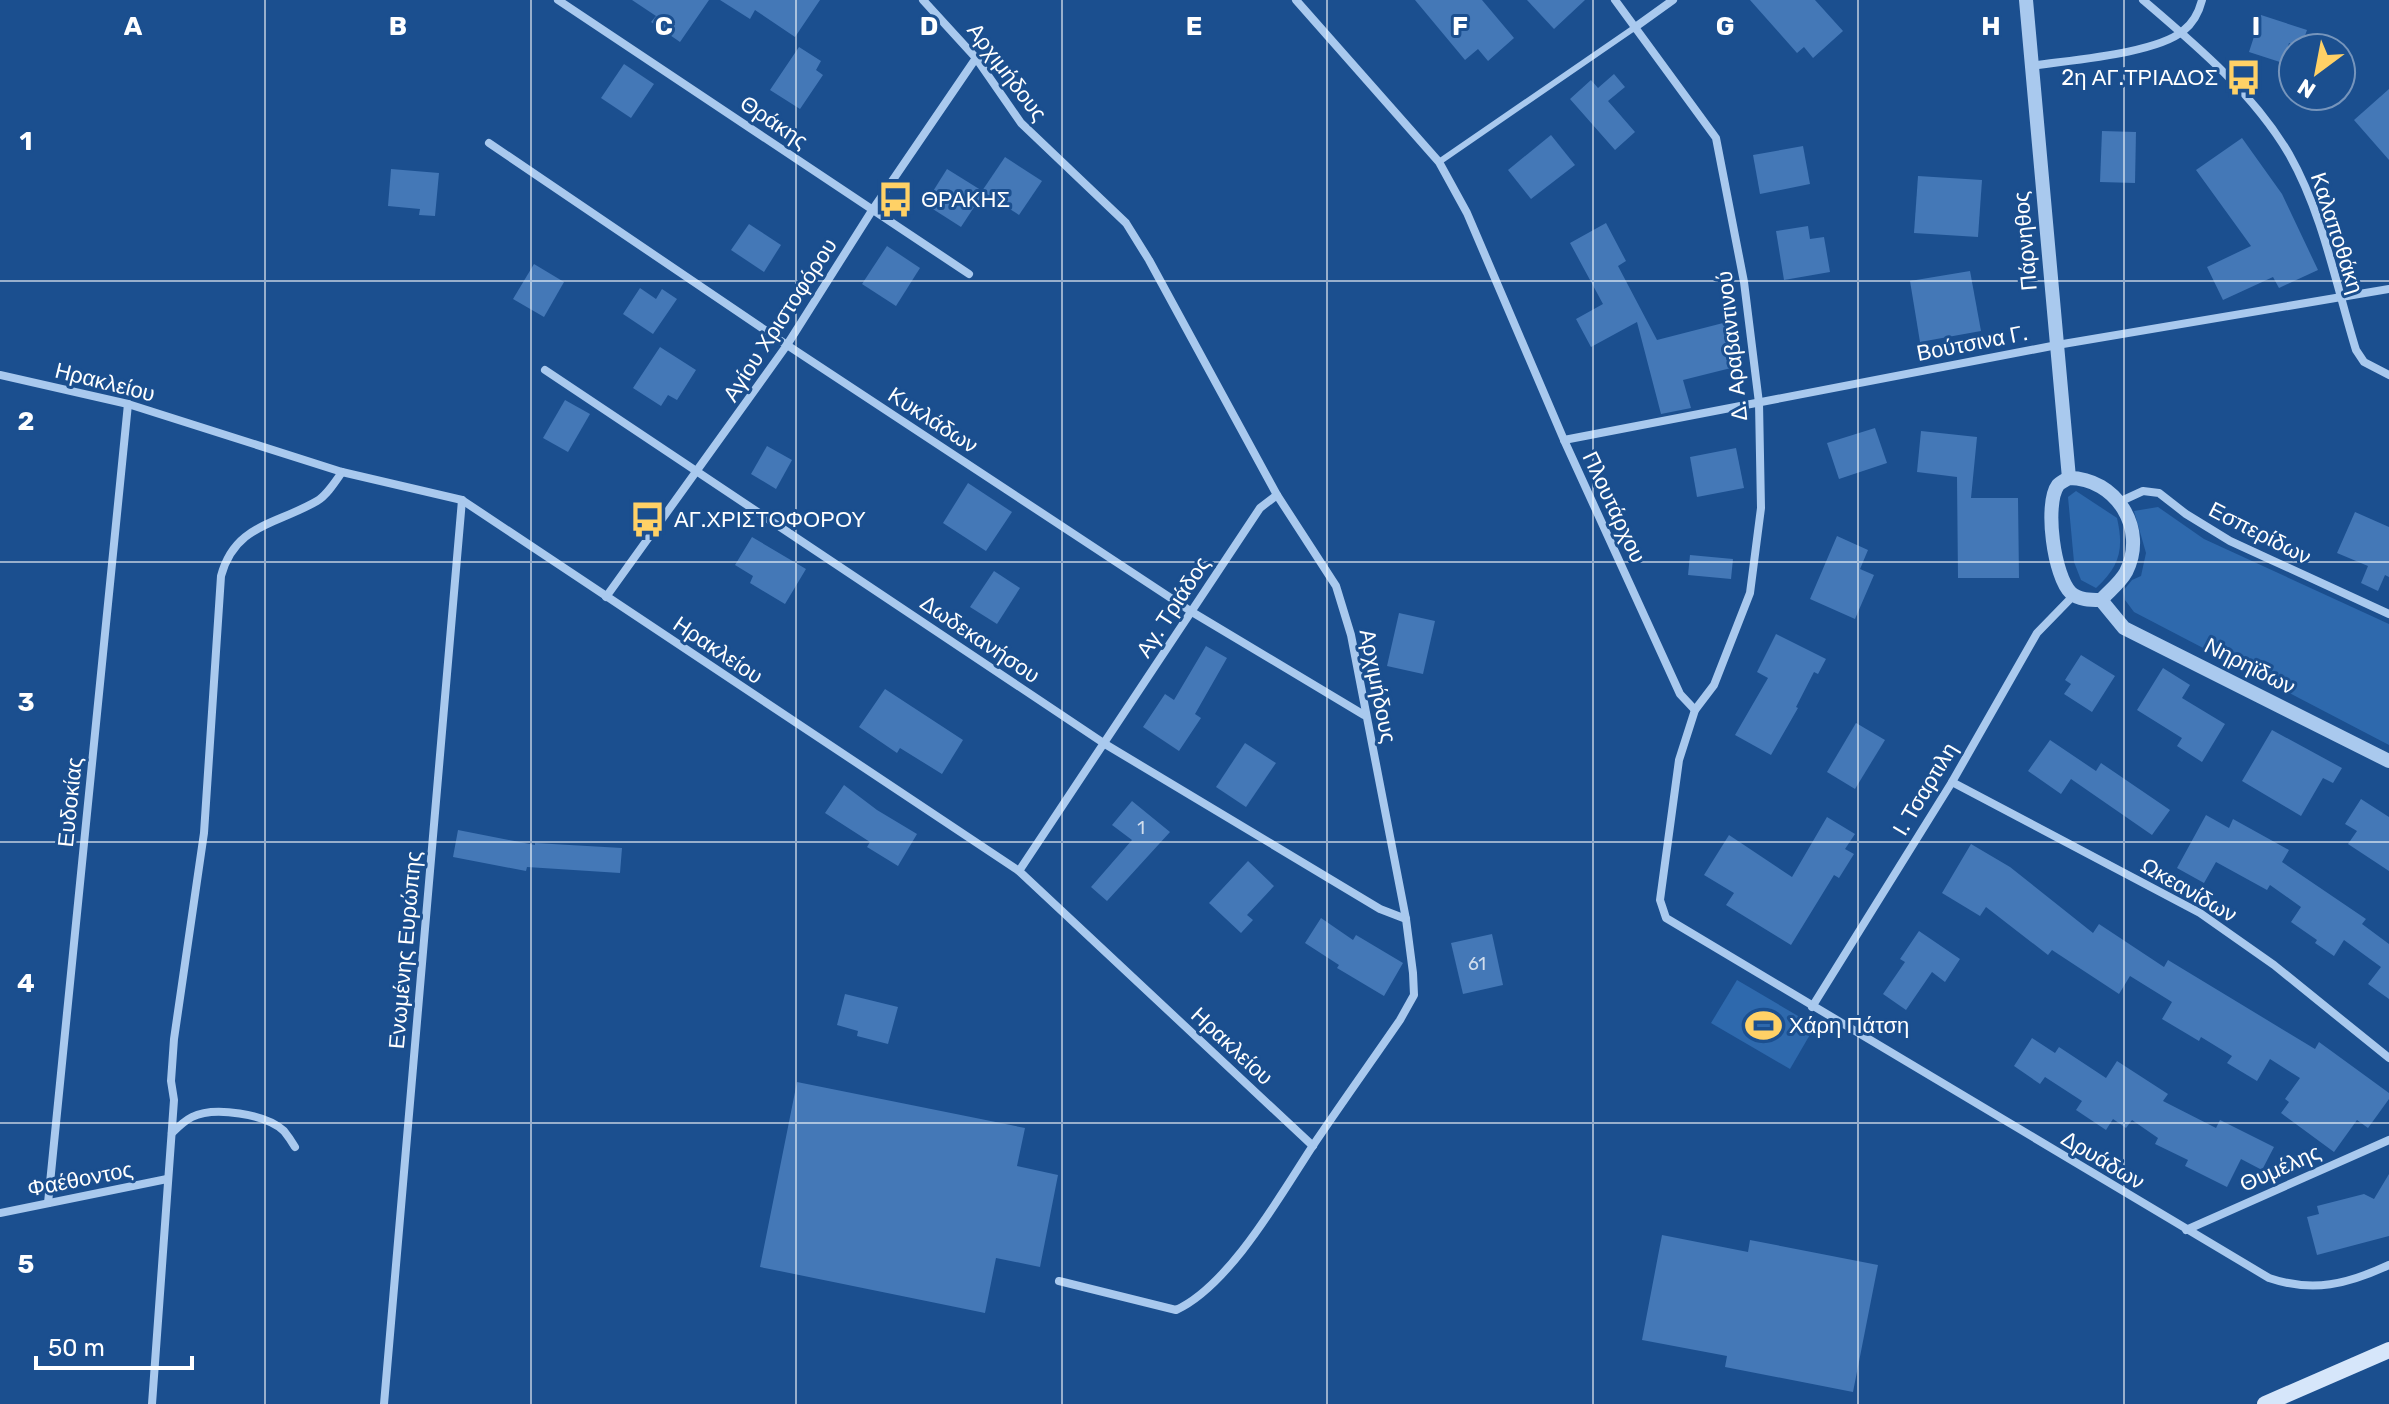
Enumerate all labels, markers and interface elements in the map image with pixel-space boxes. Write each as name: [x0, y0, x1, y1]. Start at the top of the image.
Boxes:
text: A: [124, 11, 143, 42]
text: B: [389, 11, 407, 42]
text: C: [655, 11, 673, 42]
text: D: [920, 11, 938, 42]
text: E: [1186, 11, 1202, 42]
text: F: [1452, 11, 1468, 42]
text: G: [1716, 11, 1734, 42]
text: H: [1981, 11, 2001, 42]
text: I: [2252, 11, 2260, 42]
street label: Αρχιμήδους: [961, 18, 1053, 126]
north arrow: [2277, 32, 2357, 112]
bus stop icon: 2η ΑΓ.ΤΡΙΑΔΟΣ: [2225, 58, 2263, 96]
place label: 2η ΑΓ.ΤΡΙΑΔΟΣ: [2061, 64, 2218, 91]
text: N: [2293, 73, 2321, 104]
street label: Θράκης: [735, 90, 813, 154]
text: 1: [20, 126, 32, 157]
street label: Καλαποθάκη: [2305, 169, 2369, 297]
bus stop icon: ΘΡΑΚΗΣ: [876, 180, 914, 218]
place label: ΘΡΑΚΗΣ: [921, 186, 1010, 213]
street label: Πάρνηθος: [2007, 190, 2043, 292]
street label: Αγίου Χριστοφόρου: [717, 233, 843, 407]
street label: Δ. Αραβαντινού: [1711, 270, 1753, 422]
street label: Βούτσινα Γ.: [1914, 319, 2030, 367]
street label: Ηρακλείου: [52, 357, 158, 407]
street label: Κυκλάδων: [883, 381, 983, 459]
text: 2: [18, 406, 34, 437]
street label: Πλουτάρχου: [1576, 447, 1652, 567]
street label: Εσπερίδων: [2204, 496, 2316, 570]
bus stop icon: ΑΓ.ΧΡΙΣΤΟΦΟΡΟΥ: [629, 500, 667, 538]
place label: ΑΓ.ΧΡΙΣΤΟΦΟΡΟΥ: [674, 506, 866, 533]
street label: Αγ. Τριάδος: [1130, 551, 1216, 663]
street label: Δωδεκανήσου: [915, 589, 1045, 689]
street label: Ηρακλείου: [668, 610, 768, 690]
street label: Αρχιμήδους: [1354, 627, 1402, 745]
street label: Νηρηϊδων: [2200, 632, 2300, 700]
text: 3: [17, 687, 35, 718]
street label: Ι. Τσαρτιλη: [1887, 738, 1963, 840]
street label: Ευδοκίας: [52, 756, 88, 848]
house number: 1: [1137, 817, 1145, 839]
street label: Ενωμένης Ευρώπης: [383, 850, 427, 1050]
street label: Ωκεανίδων: [2136, 852, 2242, 928]
house number: 61: [1468, 953, 1486, 975]
text: 4: [17, 968, 35, 999]
street label: Ηρακλείου: [1185, 1001, 1279, 1091]
sports icon: Χάρη Πάτση: [1744, 1006, 1782, 1044]
place label: Χάρη Πάτση: [1789, 1012, 1909, 1039]
street label: Δρυάδων: [2056, 1125, 2150, 1195]
street label: Θυμέλης: [2235, 1138, 2325, 1198]
street label: Φαέθοντος: [25, 1156, 135, 1202]
text: 5: [18, 1249, 34, 1280]
scale bar: [36, 1320, 192, 1370]
text: 50 m: [48, 1334, 105, 1362]

